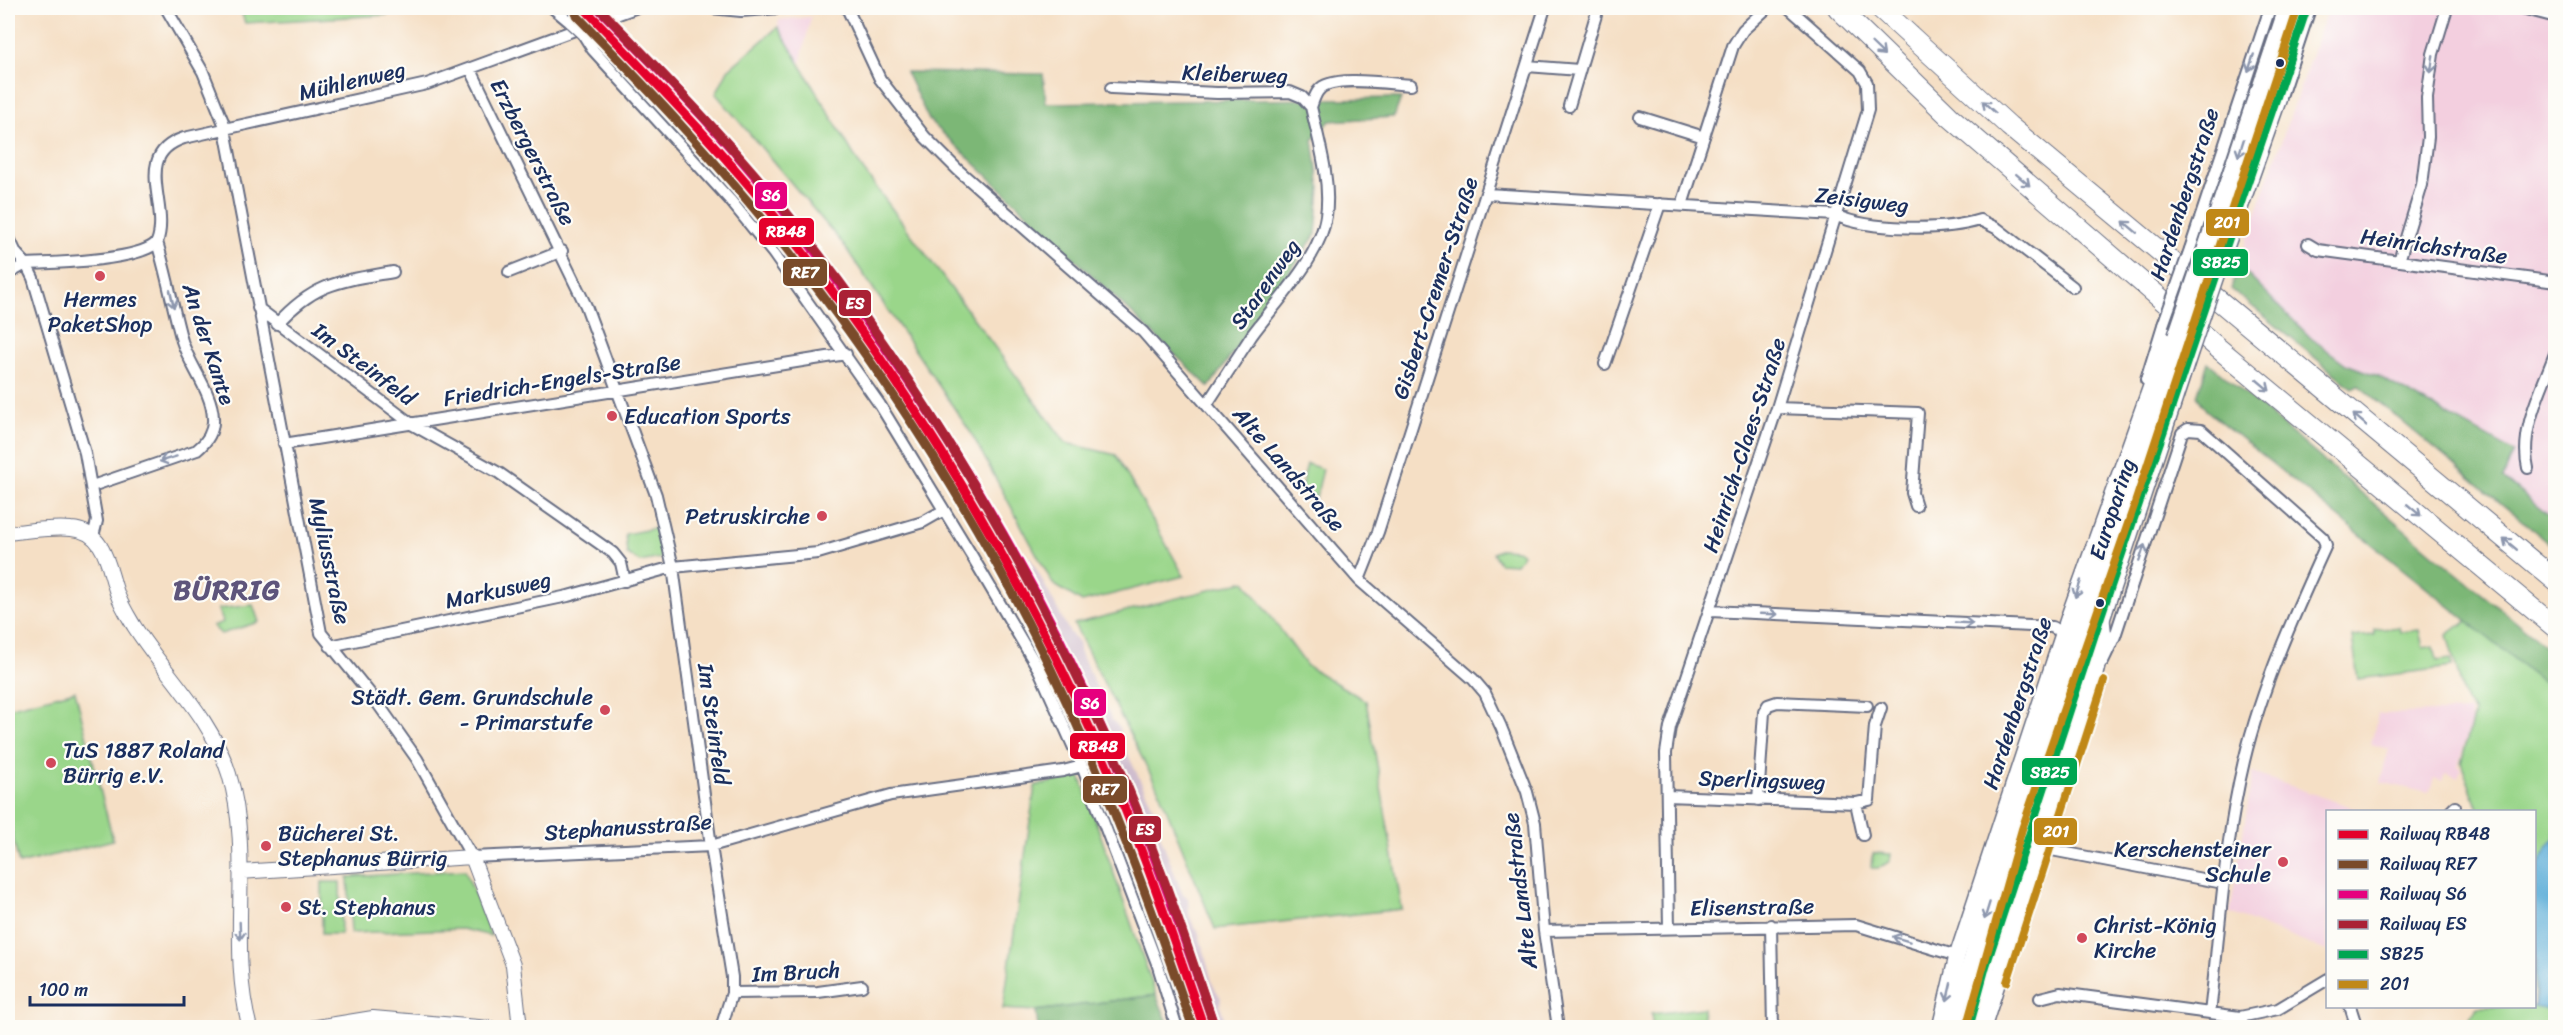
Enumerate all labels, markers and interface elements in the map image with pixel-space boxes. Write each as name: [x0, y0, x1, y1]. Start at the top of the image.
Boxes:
one-way arrow: [1871, 42, 1886, 57]
street label: Mühlenweg: [295, 50, 409, 112]
street label: Kleiberweg: [1181, 53, 1289, 95]
one-way arrow: [2245, 53, 2256, 72]
one-way arrow: [2427, 54, 2438, 73]
unlabelled marker: [2274, 57, 2286, 69]
street label: Erzbergerstraße: [479, 71, 587, 233]
one-way arrow: [1981, 100, 1996, 115]
street label: Hardenbergstraße: [2138, 103, 2230, 285]
one-way arrow: [2234, 138, 2245, 157]
street label: Gisbert-Cremer-Straße: [1381, 171, 1489, 404]
one-way arrow: [2015, 173, 2030, 187]
street label: Zeisigweg: [1813, 175, 1911, 225]
line badge: S6: [754, 181, 788, 210]
text: S6: [760, 181, 781, 210]
line badge: 201: [2205, 208, 2250, 237]
text: 201: [2213, 208, 2240, 237]
street label: Heinrichstraße: [2358, 216, 2510, 276]
line badge: RB48: [758, 217, 815, 246]
text: RB48: [765, 217, 806, 246]
one-way arrow: [2122, 221, 2138, 234]
street label: Starenweg: [1219, 230, 1311, 338]
line badge: SB25: [2192, 248, 2249, 277]
text: SB25: [2200, 248, 2241, 277]
line badge: RE7: [782, 258, 828, 287]
text: RE7: [790, 258, 821, 287]
marker: Hermes PaketShop: [93, 269, 107, 283]
street label: An der Kante: [171, 277, 247, 410]
place label: Hermes PaketShop: [48, 280, 153, 344]
one-way arrow: [166, 289, 178, 308]
line badge: ES: [838, 289, 872, 317]
text: ES: [846, 289, 865, 318]
street label: Im Steinfeld: [303, 311, 426, 417]
street label: Heinrich-Claes-Straße: [1691, 332, 1797, 558]
street label: Friedrich-Engels-Straße: [440, 342, 684, 418]
one-way arrow: [2255, 379, 2271, 392]
street label: Alte Landstraße: [1222, 396, 1355, 541]
place label: Education Sports: [624, 397, 792, 436]
marker: Education Sports: [605, 409, 619, 423]
one-way arrow: [2353, 413, 2368, 427]
street label: Europaring: [2077, 453, 2147, 565]
one-way arrow: [159, 454, 178, 465]
street label: Myliusstraße: [298, 494, 362, 628]
place label: Petruskirche: [685, 497, 810, 536]
one-way arrow: [2406, 503, 2422, 516]
marker: Petruskirche: [815, 509, 829, 523]
one-way arrow: [2503, 537, 2518, 551]
one-way arrow: [2138, 544, 2149, 563]
street label: Markusweg: [441, 560, 555, 620]
district label: BÜRRIG: [173, 565, 281, 614]
one-way arrow: [2071, 579, 2082, 598]
unlabelled marker: [2094, 597, 2106, 609]
one-way arrow: [1758, 608, 1778, 619]
street label: Hardenbergstraße: [1971, 612, 2063, 794]
one-way arrow: [1953, 617, 1973, 628]
street label: Im Steinfeld: [686, 660, 742, 789]
place label: Städt. Gem. Grundschule - Primarstufe: [351, 678, 593, 742]
line badge: S6: [1073, 688, 1107, 717]
text: S6: [1079, 689, 1100, 718]
marker: Städt. Gem. Grundschule - Primarstufe: [598, 703, 612, 717]
place label: TuS 1887 Roland Bürrig e.V.: [63, 731, 226, 795]
line badge: RB48: [1069, 732, 1126, 760]
text: RB48: [1077, 732, 1118, 761]
marker: TuS 1887 Roland Bürrig e.V.: [44, 756, 58, 770]
line badge: SB25: [2021, 757, 2078, 786]
street label: Sperlingsweg: [1698, 758, 1826, 802]
text: SB25: [2029, 758, 2070, 787]
line badge: RE7: [1082, 775, 1128, 804]
text: RE7: [1090, 775, 1121, 804]
street label: Stephanusstraße: [543, 802, 713, 852]
street label: Alte Landstraße: [1491, 810, 1549, 973]
legend: [2326, 810, 2536, 1008]
place label: Bücherei St. Stephanus Bürrig: [278, 814, 447, 878]
line badge: ES: [1128, 815, 1162, 843]
text: ES: [1136, 815, 1155, 844]
line badge: 201: [2033, 817, 2078, 846]
text: 201: [2042, 817, 2069, 846]
text: Railway RB48: [2380, 818, 2490, 850]
place label: Kerschensteiner Schule: [2114, 830, 2272, 894]
marker: Bücherei St. Stephanus Bürrig: [259, 839, 273, 853]
text: Railway RE7: [2380, 848, 2478, 880]
marker: Kerschensteiner Schule: [2276, 855, 2290, 869]
text: Railway S6: [2380, 878, 2467, 910]
street label: Elisenstraße: [1690, 886, 1814, 928]
place label: St. Stephanus: [298, 888, 435, 927]
marker: St. Stephanus: [279, 900, 293, 914]
one-way arrow: [1981, 901, 1992, 920]
place label: Christ-König Kirche: [2094, 906, 2217, 970]
text: Railway ES: [2380, 908, 2467, 940]
one-way arrow: [235, 920, 246, 940]
marker: Christ-König Kirche: [2075, 931, 2089, 945]
one-way arrow: [1892, 933, 1911, 944]
text: SB25: [2380, 938, 2424, 970]
street label: Im Bruch: [750, 950, 841, 994]
text: 201: [2380, 968, 2410, 1000]
scale bar: [30, 969, 184, 1007]
text: 100 m: [39, 974, 88, 1006]
one-way arrow: [1942, 982, 1954, 1001]

